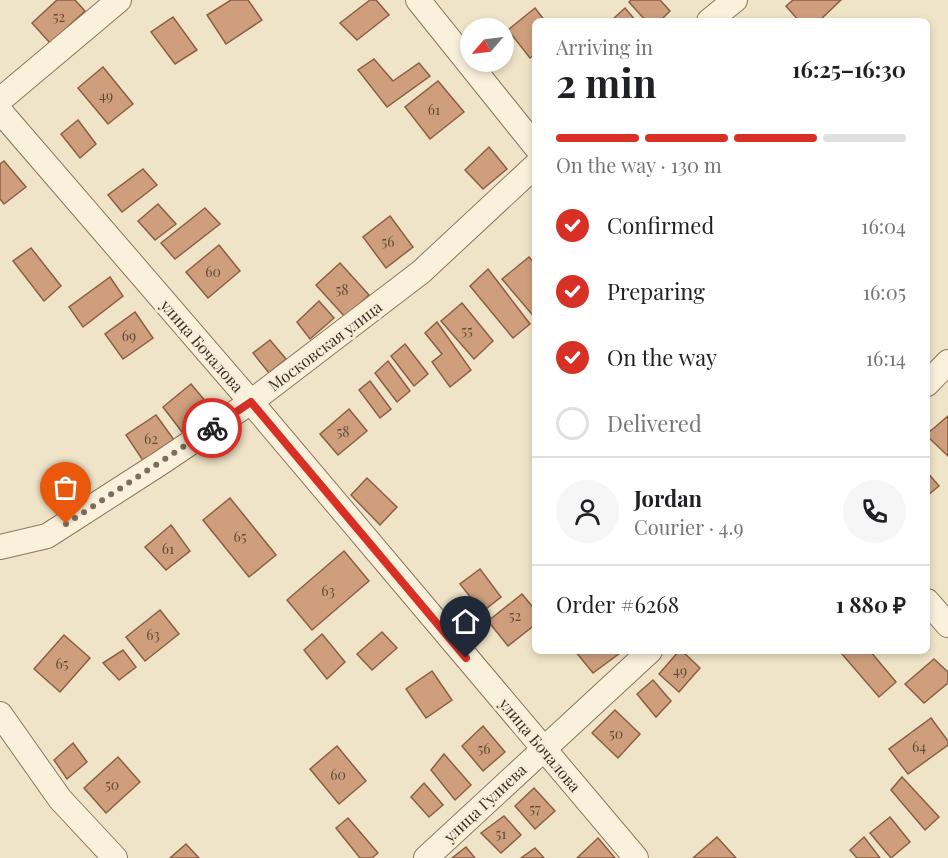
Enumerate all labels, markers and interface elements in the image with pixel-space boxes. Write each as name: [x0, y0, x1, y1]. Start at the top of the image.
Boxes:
house number: 52: [53, 7, 66, 26]
north arrow: [460, 18, 514, 72]
map controls: [460, 18, 514, 72]
text: Arriving in: [556, 33, 653, 60]
text: 16:25–16:30: [792, 54, 906, 84]
text: 2 min: [556, 56, 657, 108]
house number: 49: [99, 86, 113, 105]
house number: 61: [428, 100, 440, 119]
text: On the way · 130 m: [556, 151, 722, 178]
icon: check: [556, 209, 589, 242]
text: Confirmed: [607, 210, 714, 240]
text: 16:04: [861, 212, 906, 239]
house number: 56: [381, 232, 395, 251]
house number: 60: [205, 262, 221, 281]
icon: check: [556, 275, 589, 308]
text: Preparing: [607, 276, 705, 306]
text: 16:05: [863, 278, 906, 305]
house number: 58: [335, 280, 349, 299]
street label: улица Бочалова: [156, 294, 248, 396]
street label: Московская улица: [264, 296, 386, 395]
house number: 55: [461, 321, 473, 340]
house number: 69: [122, 326, 136, 345]
icon: check: [556, 341, 589, 374]
text: On the way: [607, 342, 717, 372]
text: 16:14: [866, 344, 906, 371]
courier: [182, 398, 242, 458]
text: Delivered: [607, 408, 702, 438]
icon: bike: [196, 412, 229, 445]
house number: 58: [336, 422, 350, 441]
house number: 62: [144, 429, 158, 448]
pin: [40, 462, 91, 524]
icon: bag: [49, 471, 82, 504]
button: person: [556, 480, 619, 543]
button: phone: [843, 480, 906, 543]
text: Jordan: [634, 483, 702, 513]
text: Courier · 4.9: [634, 513, 744, 540]
house number: 65: [233, 527, 247, 546]
house number: 61: [162, 539, 174, 558]
house number: 63: [321, 581, 335, 600]
text: Order #6268: [556, 589, 679, 619]
text: 1 880 ₽: [836, 589, 906, 619]
pin: [440, 596, 491, 658]
icon: home: [449, 605, 482, 638]
house number: 52: [509, 606, 522, 625]
house number: 63: [146, 625, 160, 644]
house number: 65: [55, 654, 69, 673]
house number: 49: [673, 661, 687, 680]
street label: улица Бочалова: [494, 693, 586, 796]
house number: 50: [609, 724, 623, 743]
house number: 64: [912, 737, 926, 756]
house number: 56: [477, 739, 491, 758]
street label: улица Гулиева: [438, 759, 531, 847]
house number: 60: [330, 765, 346, 784]
house number: 50: [105, 775, 119, 794]
house number: 57: [529, 799, 541, 818]
house number: 51: [496, 824, 507, 843]

